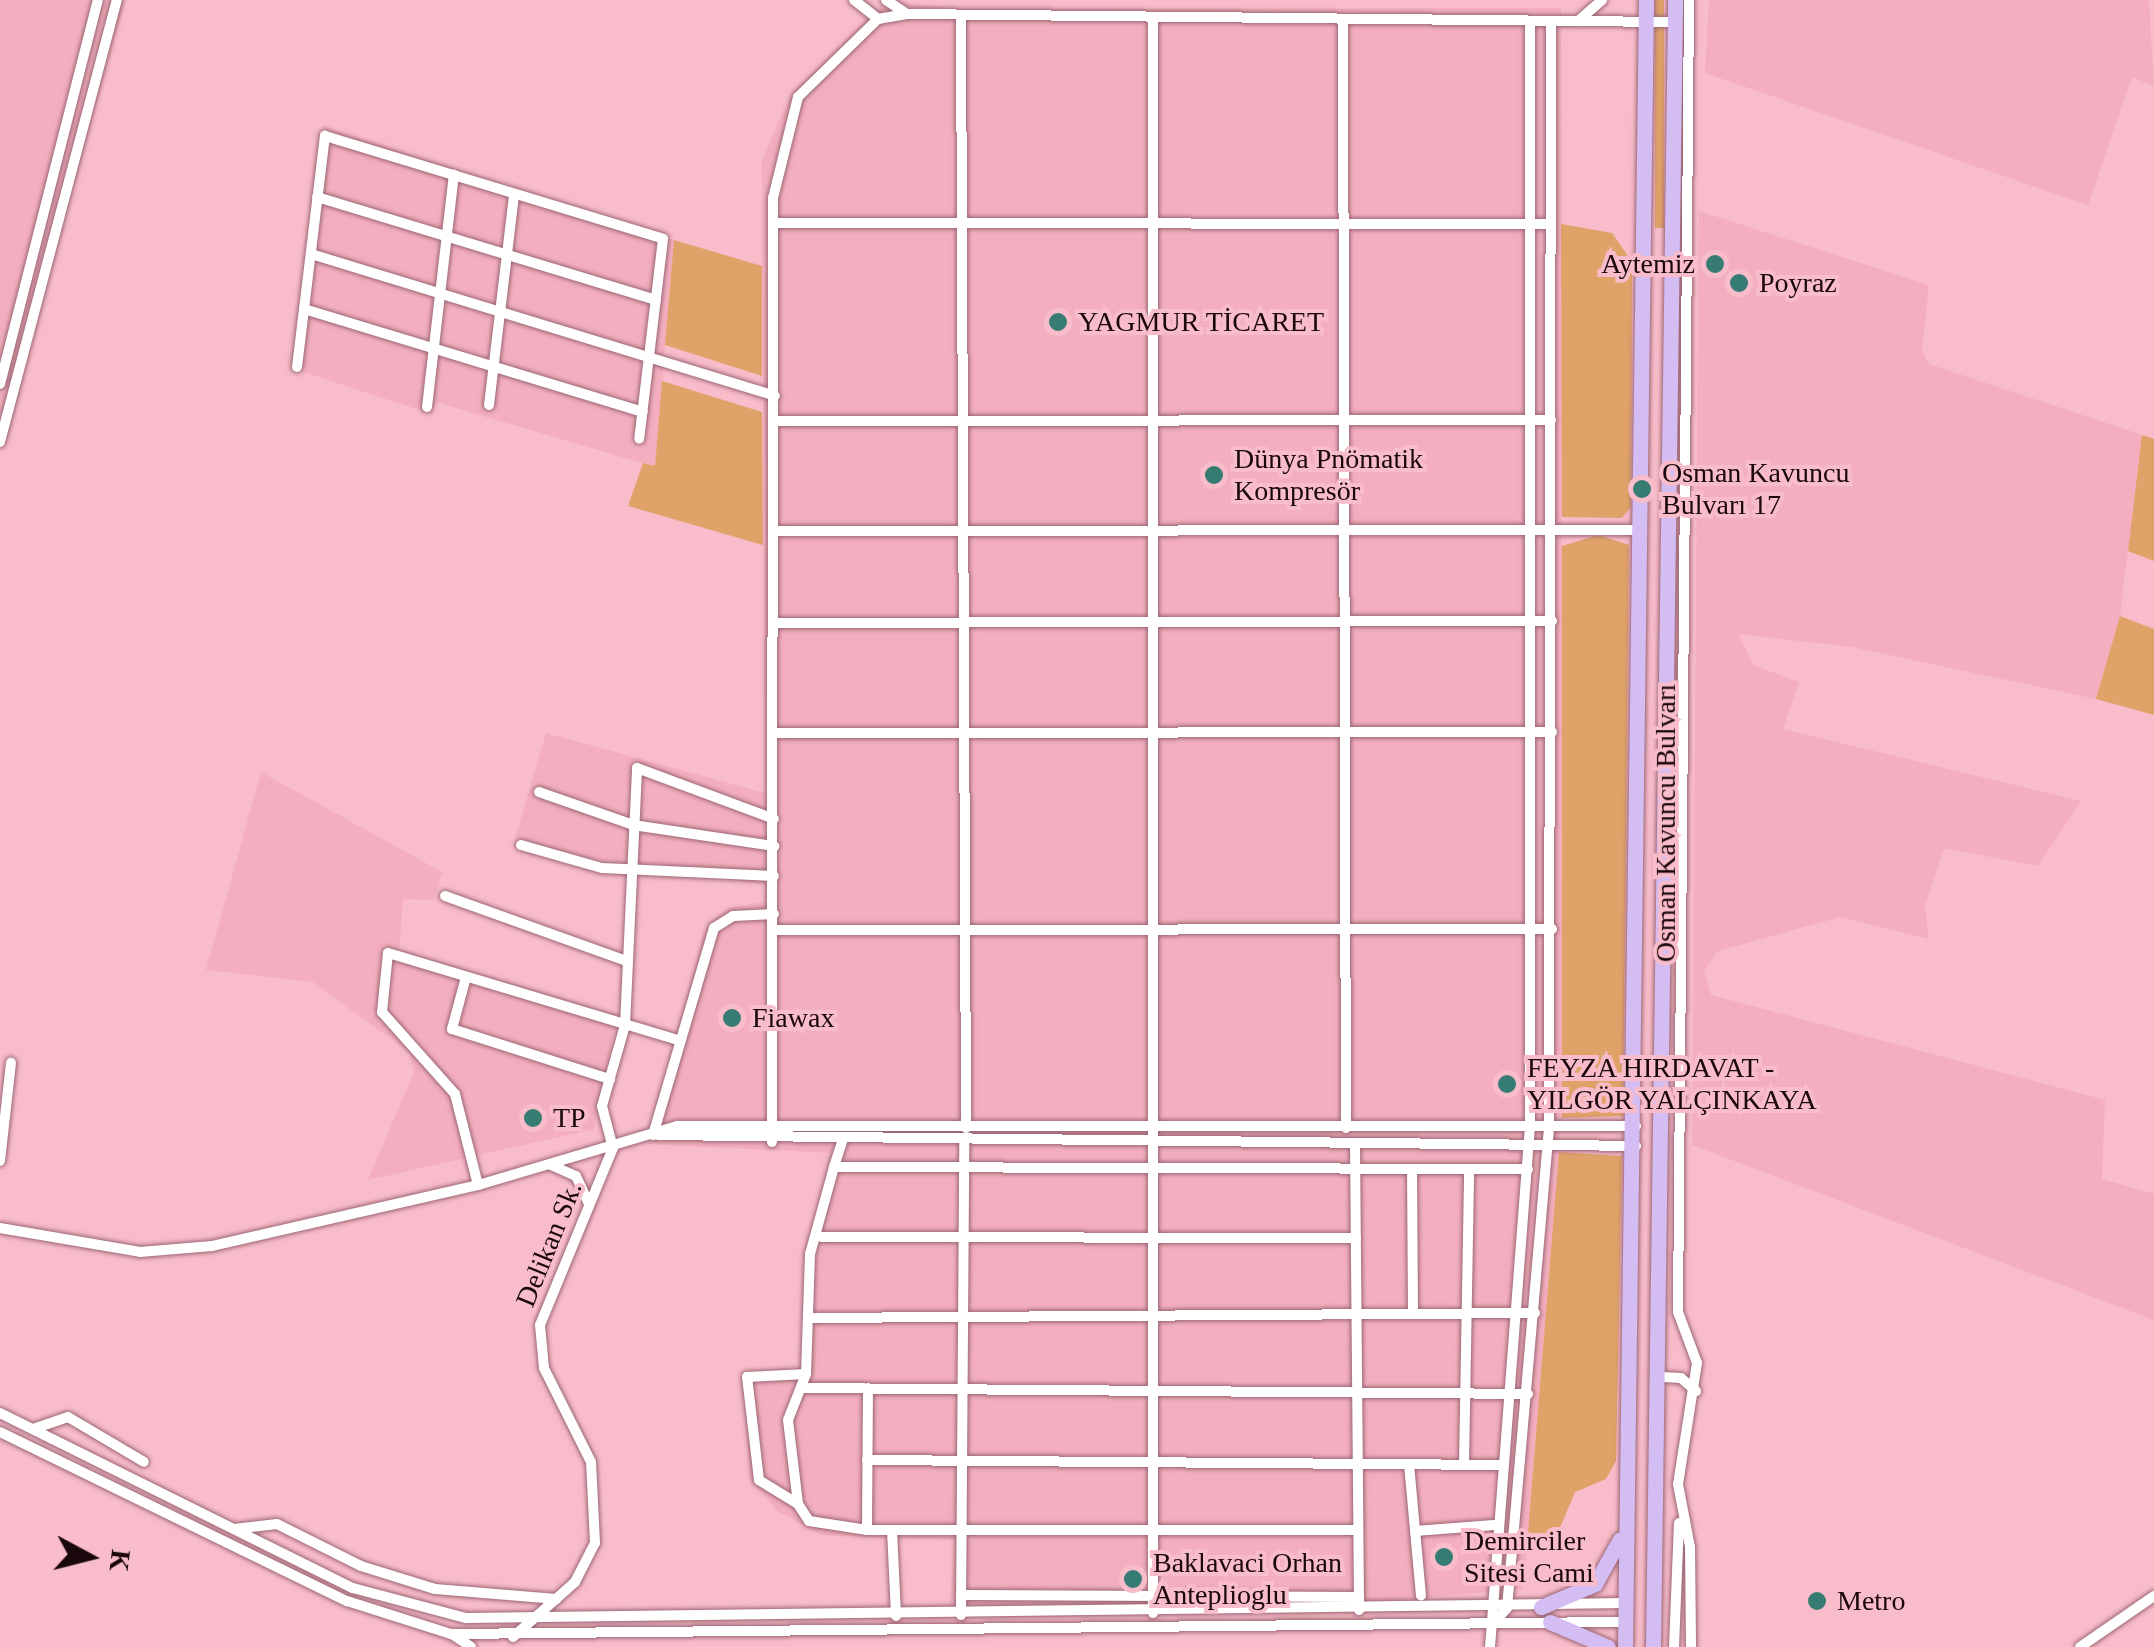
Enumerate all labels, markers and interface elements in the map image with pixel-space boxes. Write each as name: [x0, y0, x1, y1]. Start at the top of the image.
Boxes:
place label: Aytemiz: [1601, 247, 1695, 281]
marker: Aytemiz: [1704, 253, 1726, 275]
place label: Poyraz: [1759, 266, 1837, 300]
marker: Poyraz: [1728, 272, 1750, 294]
place label: YAGMUR TİCARET: [1078, 305, 1325, 339]
marker: YAGMUR TİCARET: [1047, 311, 1069, 333]
place label: Dünya Pnömatik Kompresör: [1234, 442, 1423, 508]
place label: Osman Kavuncu Bulvarı 17: [1662, 456, 1849, 522]
marker: Dünya Pnömatik Kompresör: [1203, 464, 1225, 486]
marker: Osman Kavuncu Bulvarı 17: [1631, 478, 1653, 500]
street label: Osman Kavuncu Bulvarı: [1649, 684, 1683, 962]
place label: Fiawax: [752, 1001, 834, 1035]
marker: Fiawax: [721, 1007, 743, 1029]
place label: FEYZA HIRDAVAT - YILGÖR YALÇINKAYA: [1527, 1051, 1818, 1117]
marker: FEYZA HIRDAVAT - YILGÖR YALÇINKAYA: [1496, 1073, 1518, 1095]
place label: TP: [553, 1101, 586, 1135]
marker: TP: [522, 1107, 544, 1129]
street label: Delikan Sk.: [509, 1176, 589, 1312]
north arrow: [40, 1507, 140, 1607]
place label: Demirciler Sitesi Cami: [1464, 1524, 1594, 1590]
place label: Baklavaci Orhan Anteplioglu: [1153, 1546, 1342, 1612]
marker: Demirciler Sitesi Cami: [1433, 1546, 1455, 1568]
text: K: [104, 1548, 137, 1573]
marker: Baklavaci Orhan Anteplioglu: [1122, 1568, 1144, 1590]
place label: Metro: [1837, 1584, 1905, 1618]
marker: Metro: [1806, 1590, 1828, 1612]

